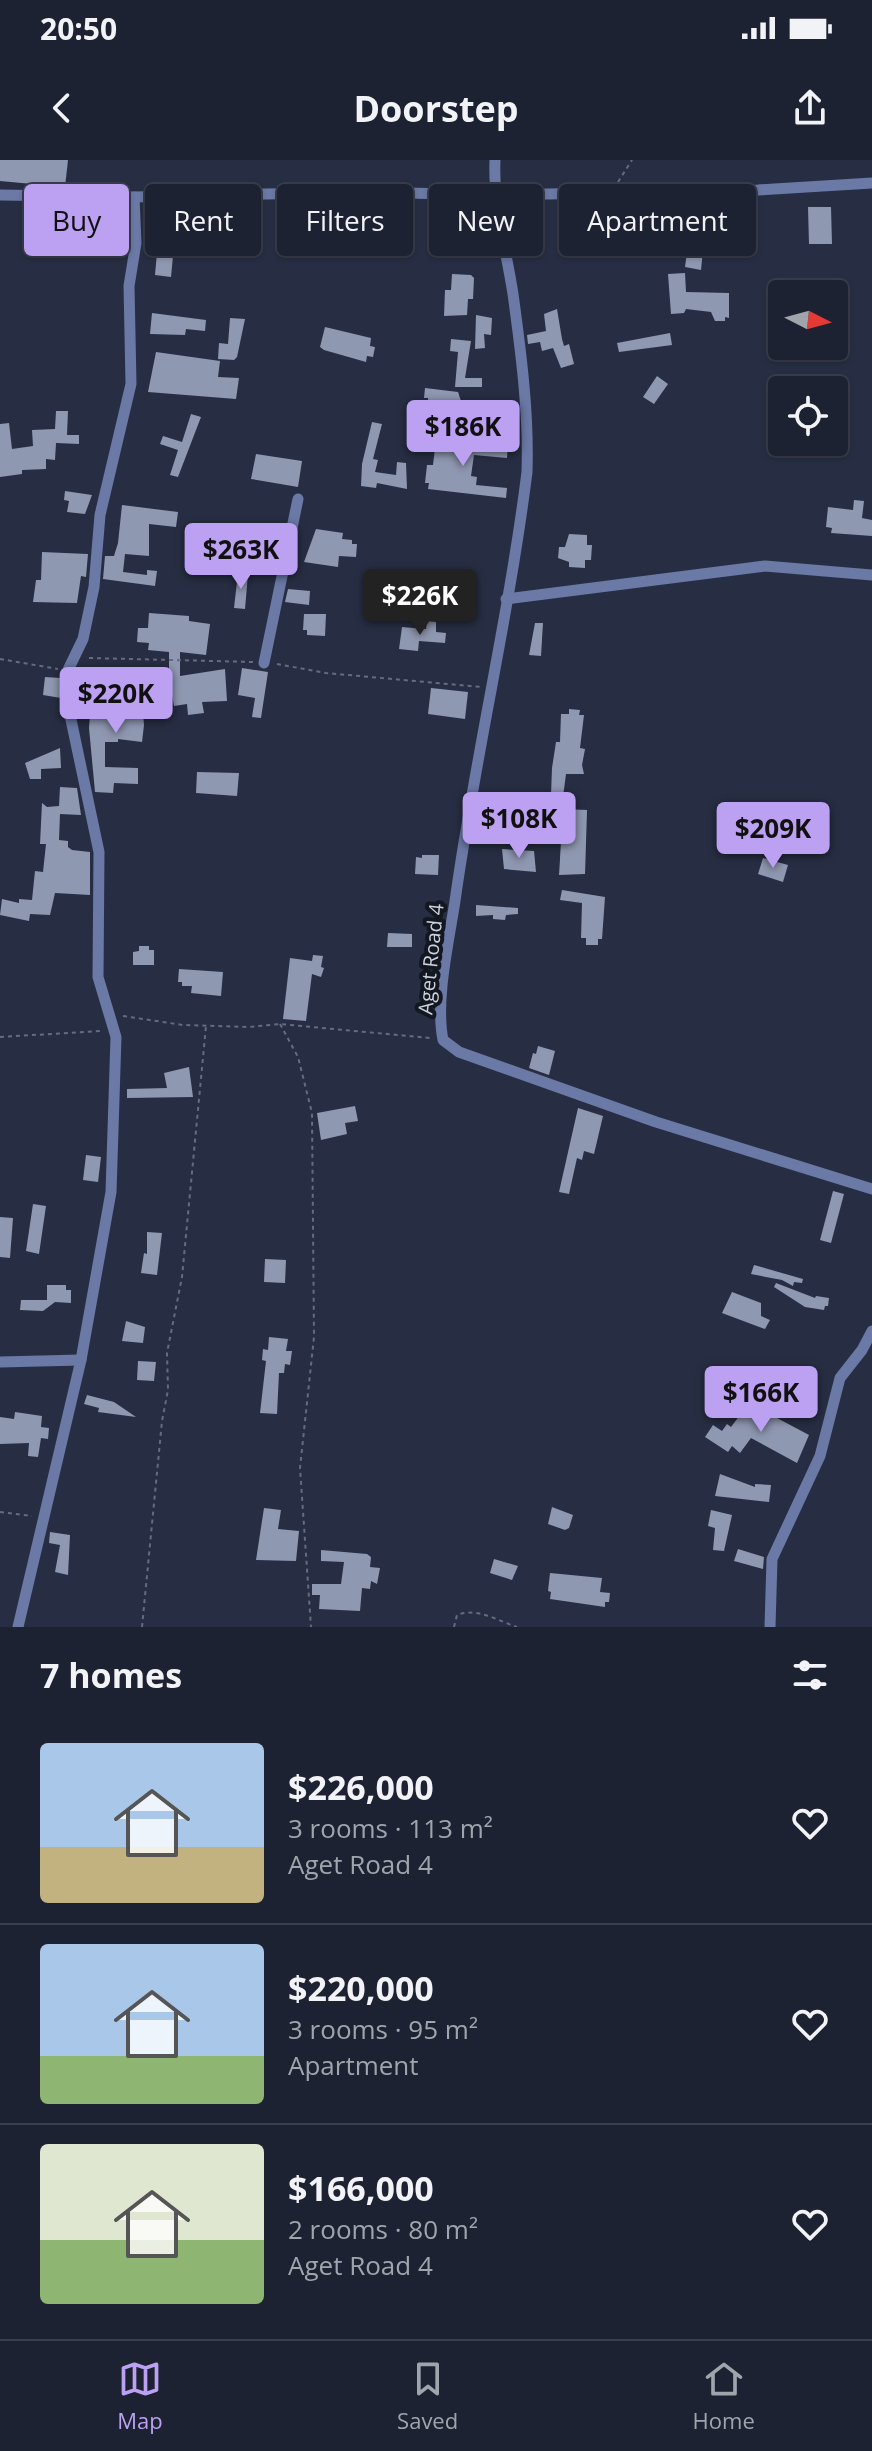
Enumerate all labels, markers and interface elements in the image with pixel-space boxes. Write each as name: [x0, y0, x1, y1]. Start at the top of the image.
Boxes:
text: 20:50: [40, 8, 117, 49]
text: Doorstep: [353, 84, 519, 133]
icon: back: [40, 86, 84, 130]
icon: share: [788, 86, 832, 130]
chip: Buy: [24, 184, 129, 256]
chip: Rent: [145, 184, 261, 256]
chip: Filters: [277, 184, 413, 256]
chip: New: [429, 184, 543, 256]
chip: Apartment: [559, 184, 756, 256]
north arrow: [768, 280, 848, 360]
map controls: [768, 280, 848, 456]
button: locate: [768, 376, 848, 456]
pin: $186K: [407, 400, 519, 468]
text: $186K: [425, 408, 501, 444]
pin: $263K: [185, 523, 297, 591]
text: $263K: [203, 531, 279, 567]
pin: $226K: [364, 569, 476, 637]
text: $226K: [382, 577, 458, 613]
pin: $220K: [60, 667, 172, 735]
text: $220K: [78, 675, 154, 711]
pin: $108K: [463, 792, 575, 860]
text: $108K: [481, 800, 557, 836]
pin: $209K: [717, 802, 829, 870]
text: $209K: [735, 810, 811, 846]
street label: Aget Road 4: [411, 902, 450, 1016]
pin: $166K: [705, 1366, 817, 1434]
text: $166K: [723, 1374, 799, 1410]
text: 7 homes: [40, 1652, 182, 1698]
icon: filters: [788, 1653, 832, 1697]
text: $226,000: [288, 1764, 434, 1810]
icon: home: [104, 1775, 200, 1871]
icon: heart: [788, 1801, 832, 1845]
text: 3 rooms · 113 m²: [288, 1810, 493, 1846]
text: Aget Road 4: [288, 1846, 433, 1882]
text: $220,000: [288, 1965, 434, 2011]
icon: home: [104, 1976, 200, 2072]
icon: heart: [788, 2002, 832, 2046]
text: 3 rooms · 95 m²: [288, 2011, 478, 2047]
text: Apartment: [288, 2047, 419, 2083]
text: $166,000: [288, 2165, 434, 2211]
icon: home: [104, 2176, 200, 2272]
icon: heart: [788, 2202, 832, 2246]
text: 2 rooms · 80 m²: [288, 2211, 478, 2247]
text: Aget Road 4: [288, 2247, 433, 2283]
tab: Map: [117, 2357, 163, 2435]
tab: Saved: [397, 2357, 458, 2435]
tab: Home: [693, 2357, 755, 2435]

